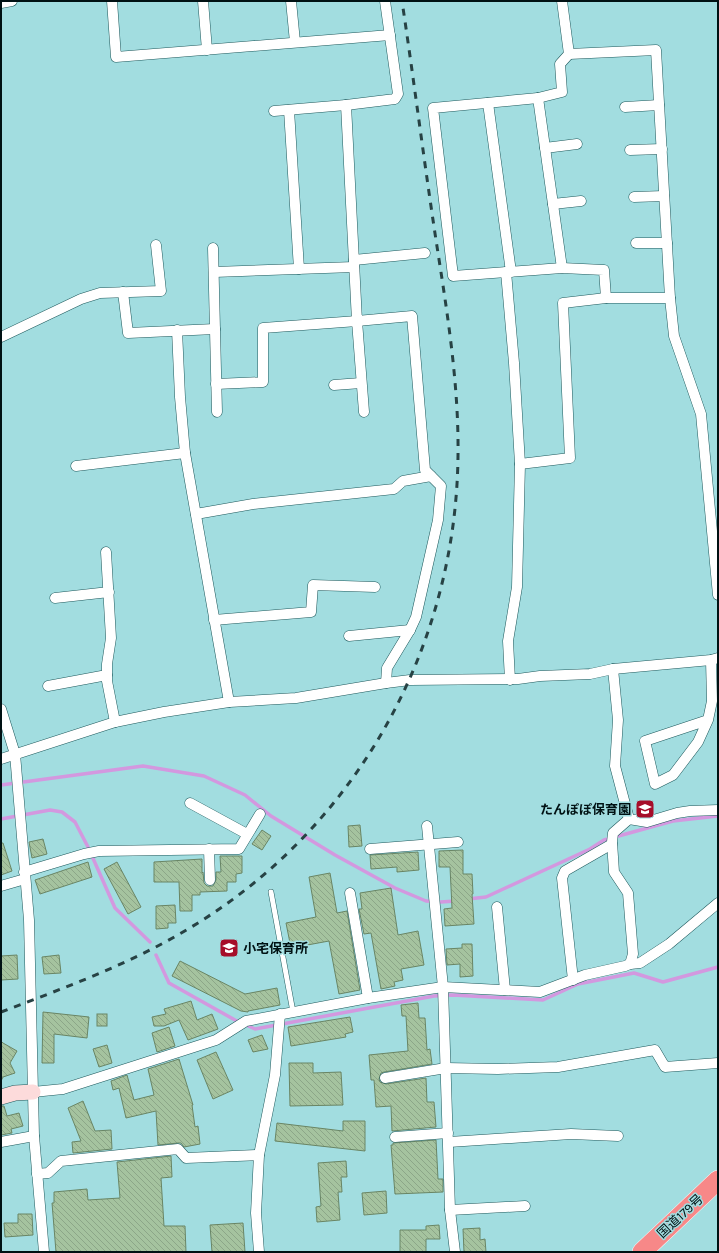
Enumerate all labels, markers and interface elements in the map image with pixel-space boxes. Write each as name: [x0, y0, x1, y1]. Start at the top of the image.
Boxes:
school or university icon: たんぽぽ保育園: [634, 798, 656, 820]
place label: たんぽぽ保育園: [540, 802, 631, 817]
school or university icon: 小宅保育所: [218, 937, 240, 959]
place label: 小宅保育所: [243, 941, 308, 956]
street label: 国道179号: [654, 1191, 706, 1241]

